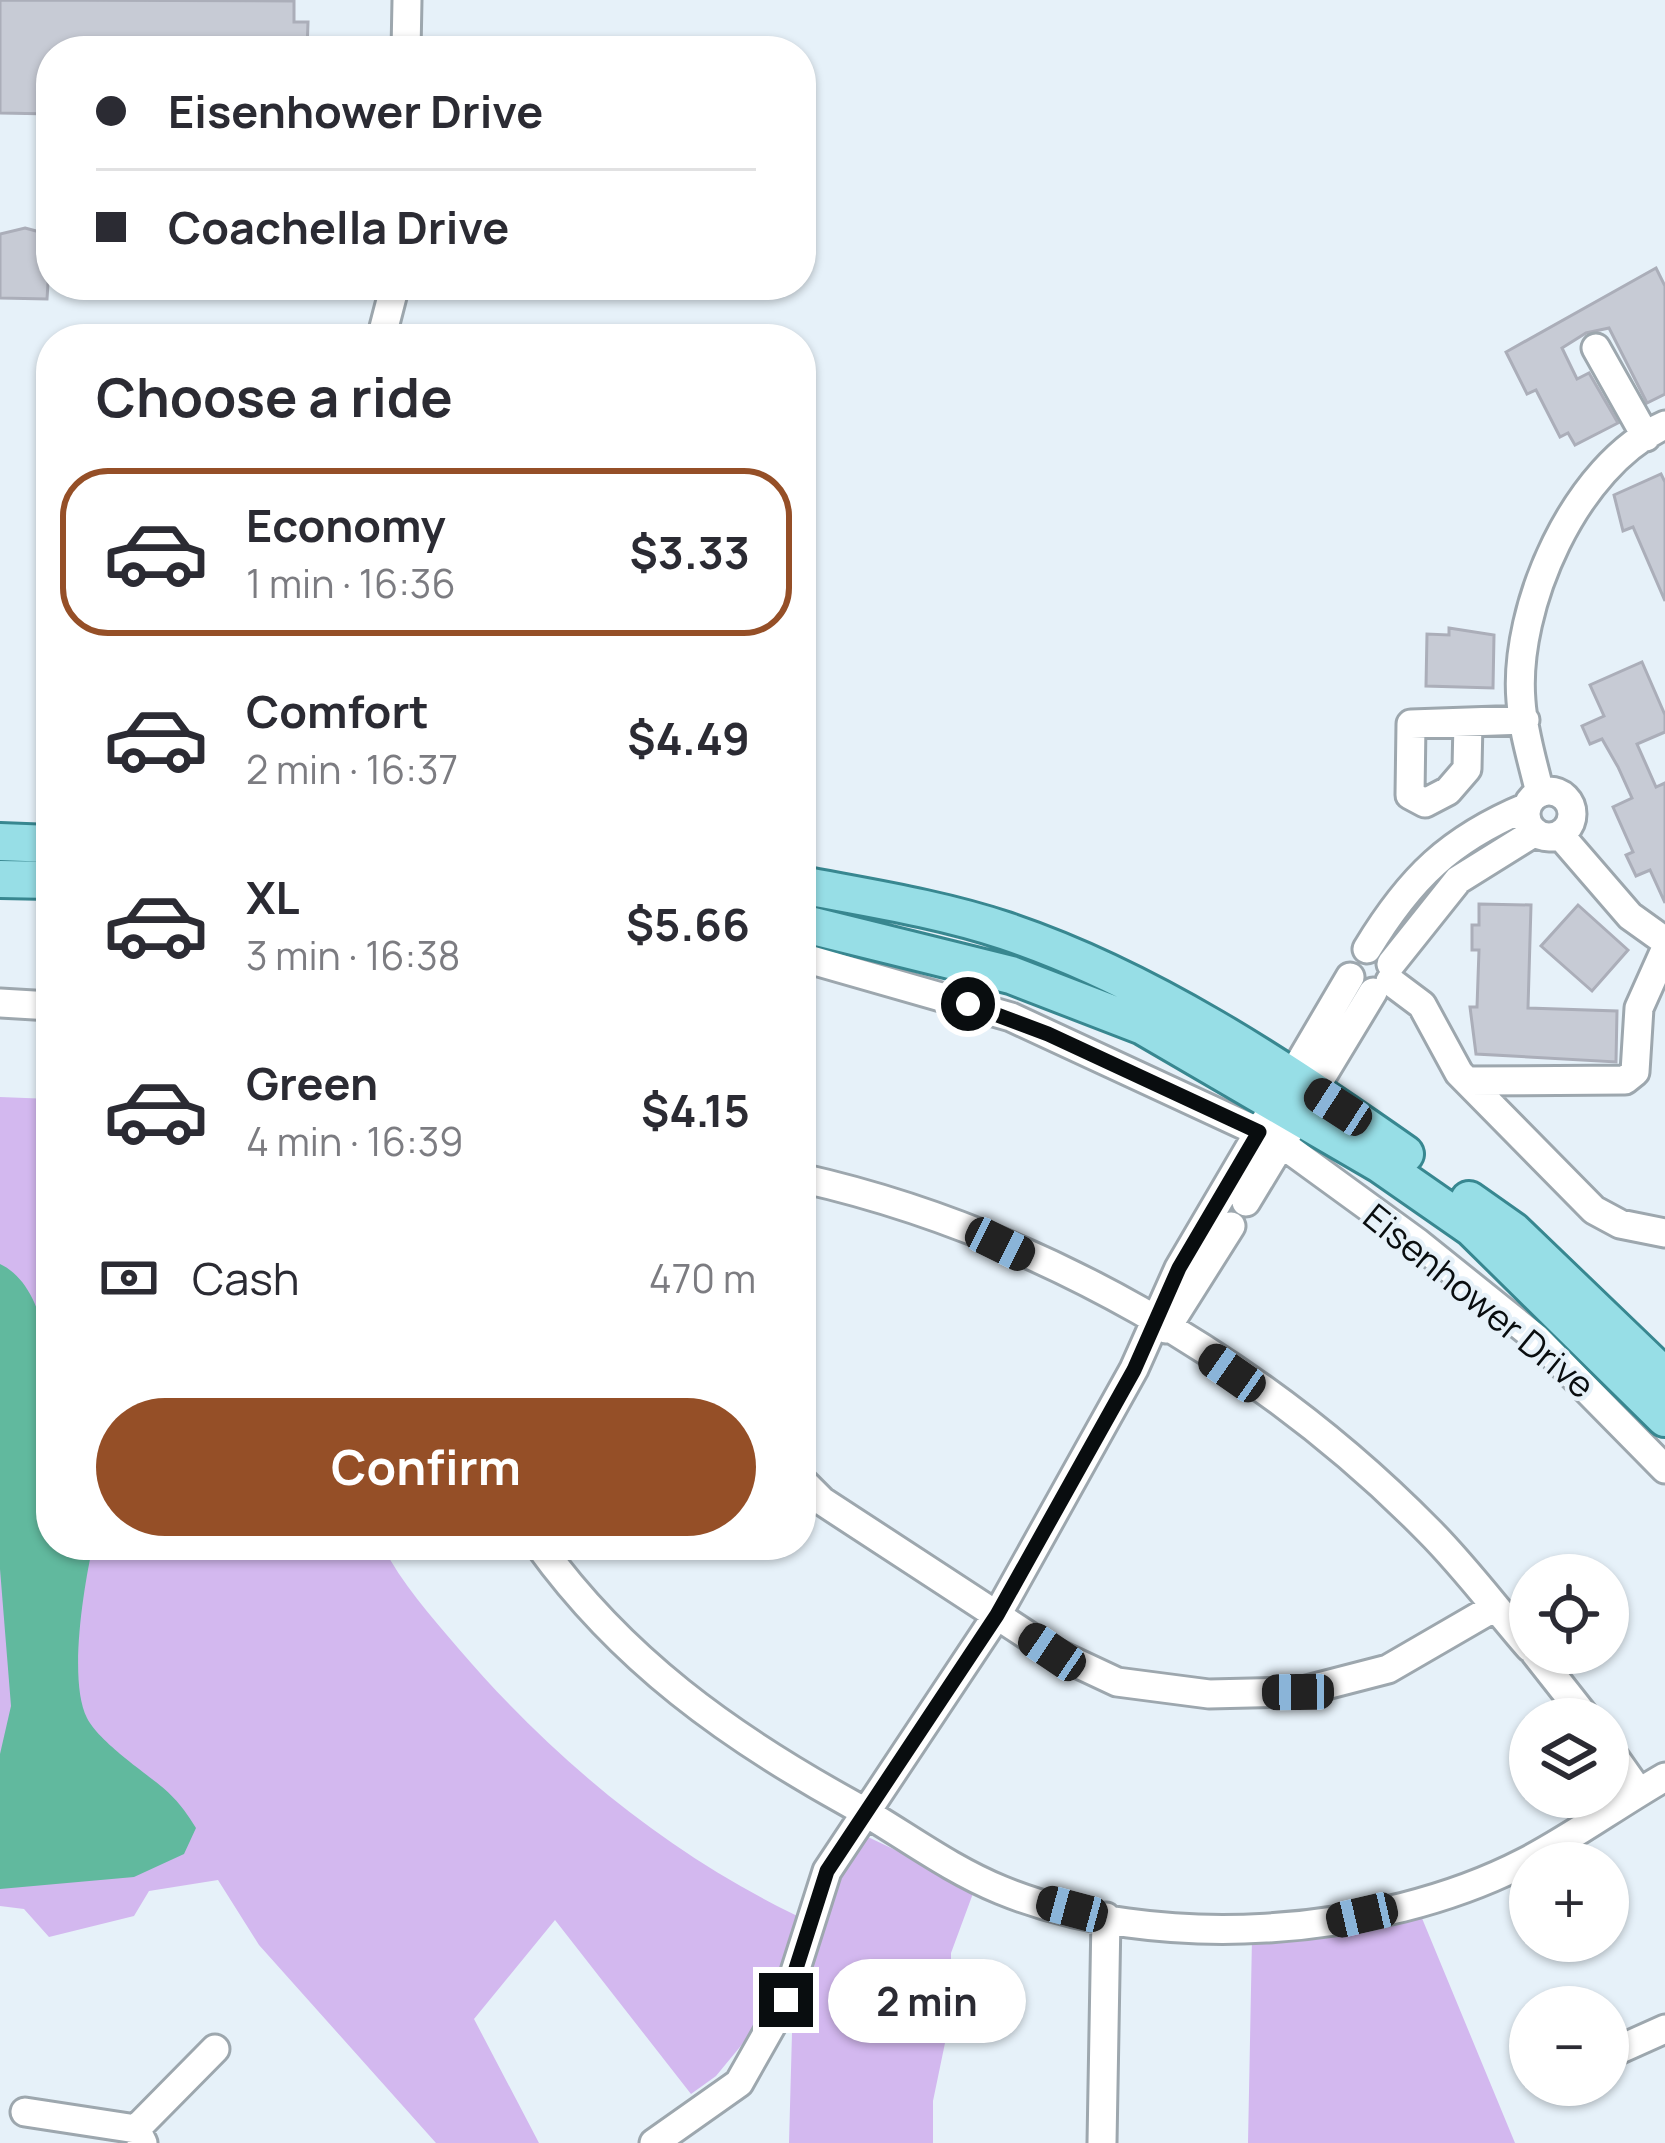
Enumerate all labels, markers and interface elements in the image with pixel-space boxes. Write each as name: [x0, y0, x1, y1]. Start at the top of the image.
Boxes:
text: Eisenhower Drive: [168, 80, 543, 142]
text: Coachella Drive: [168, 196, 509, 258]
text: Choose a ride: [96, 359, 453, 433]
text: Economy: [246, 494, 446, 556]
icon: car: [102, 498, 210, 606]
text: $3.33: [630, 521, 750, 583]
text: 1 min · 16:36: [246, 556, 456, 610]
text: Comfort: [246, 680, 429, 742]
icon: car: [102, 684, 210, 792]
text: $4.49: [627, 707, 750, 769]
text: 2 min · 16:37: [246, 742, 458, 796]
text: XL: [246, 866, 300, 928]
icon: car: [102, 870, 210, 978]
text: $5.66: [626, 893, 750, 955]
text: 3 min · 16:38: [246, 928, 460, 982]
route start: [941, 977, 995, 1031]
text: Green: [246, 1052, 378, 1114]
icon: car: [102, 1056, 210, 1164]
car: [1298, 1072, 1378, 1142]
text: $4.15: [641, 1079, 750, 1141]
text: 4 min · 16:39: [246, 1114, 463, 1168]
street label: Eisenhower Drive: [1354, 1192, 1605, 1409]
car: [960, 1212, 1040, 1276]
icon: cash: [96, 1245, 162, 1311]
text: Cash: [192, 1247, 300, 1309]
text: 470 m: [649, 1251, 756, 1305]
car: [1192, 1338, 1272, 1408]
button: Confirm: [96, 1398, 756, 1536]
map controls: [1509, 1554, 1629, 2106]
button: locate: [1509, 1554, 1629, 1674]
car: [1012, 1617, 1092, 1687]
car: [1262, 1673, 1334, 1711]
button: layers: [1509, 1698, 1629, 1818]
button: +: [1509, 1842, 1629, 1962]
car: [1033, 1882, 1111, 1936]
car: [1323, 1889, 1401, 1941]
callout: 2 min: [828, 1958, 1026, 2042]
route end: [759, 1973, 813, 2027]
text: 2 min: [876, 1974, 978, 2028]
button: −: [1509, 1986, 1629, 2106]

